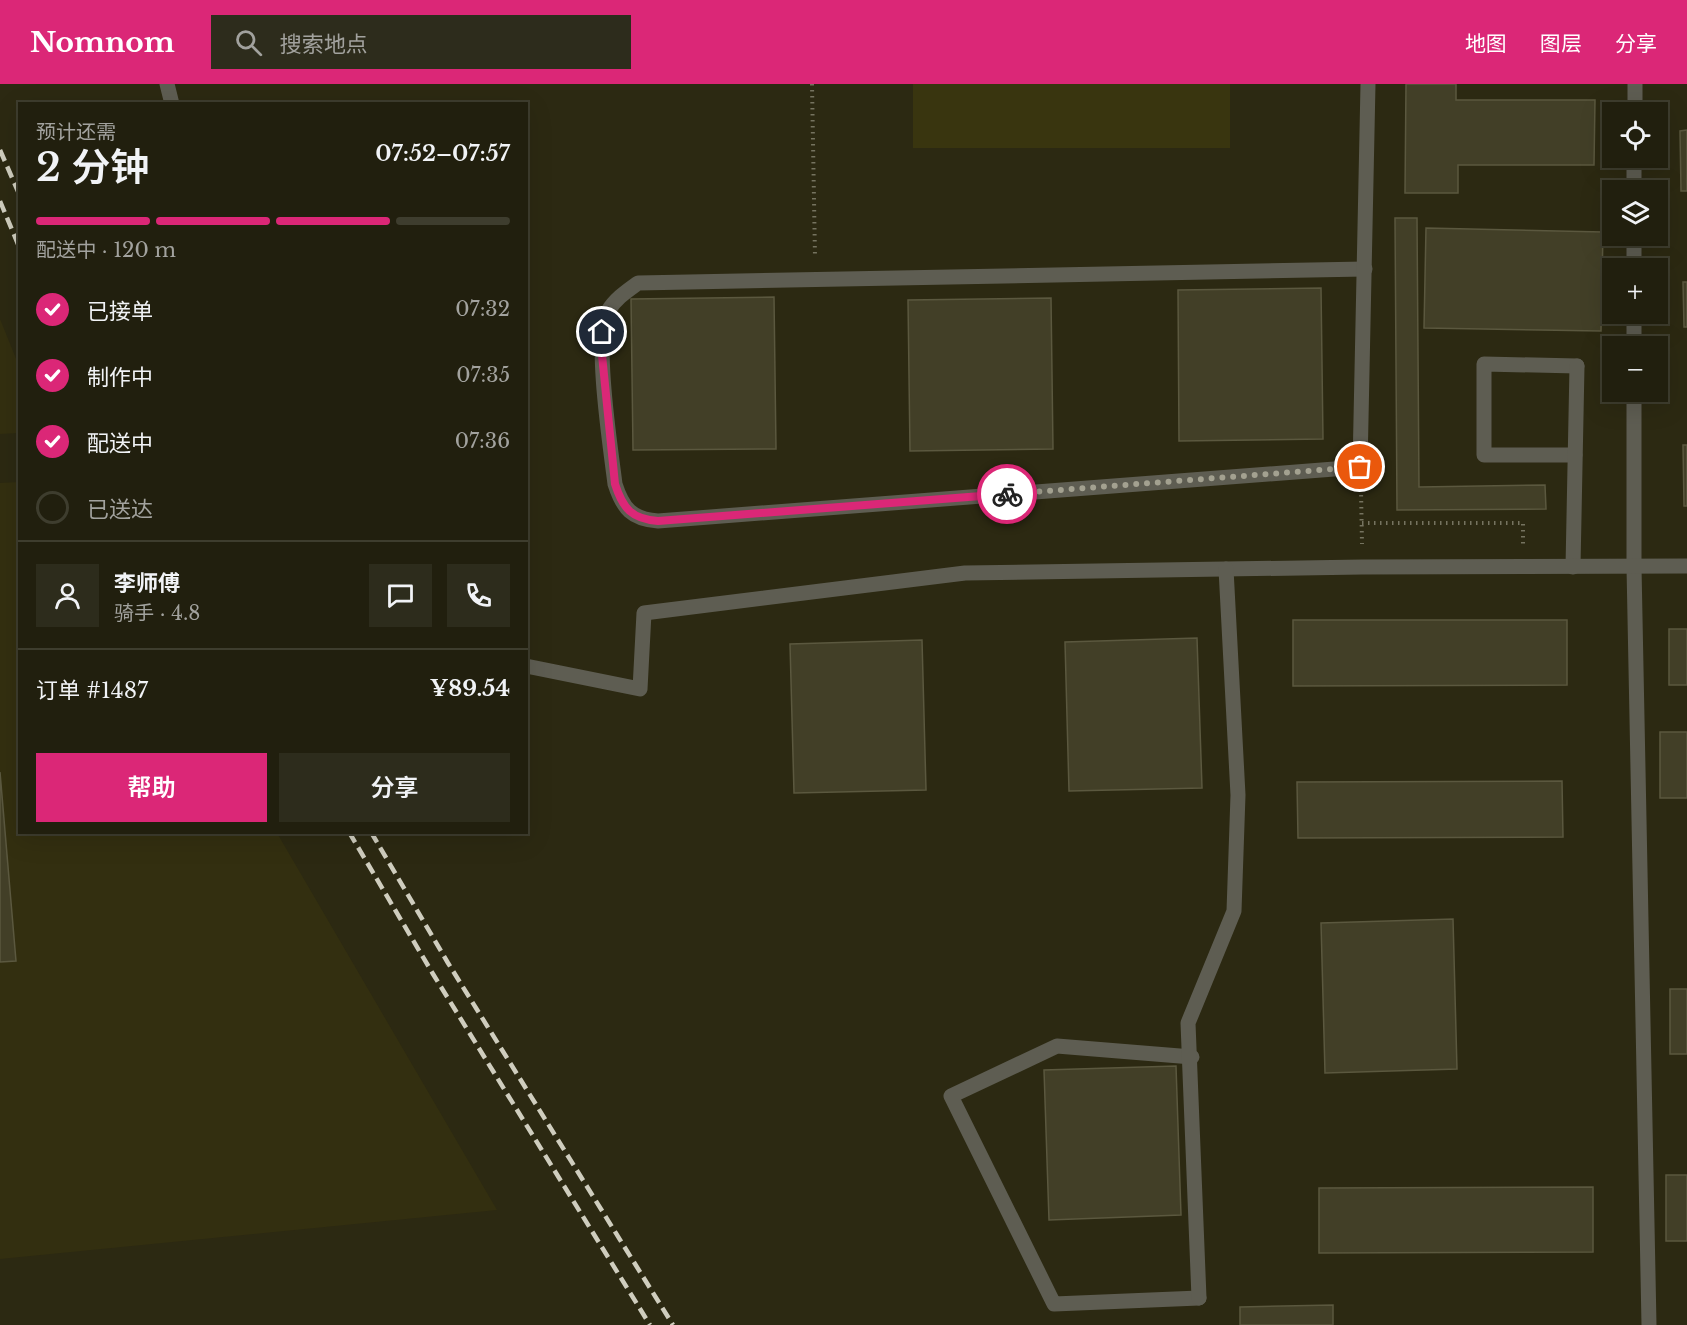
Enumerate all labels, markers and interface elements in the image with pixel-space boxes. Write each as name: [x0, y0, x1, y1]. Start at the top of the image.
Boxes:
search box: [211, 15, 631, 69]
text: Nomnom: [30, 25, 175, 60]
icon: search: [232, 26, 265, 59]
text: 搜索地点: [280, 31, 368, 58]
text: 地图: [1465, 31, 1507, 57]
text: 图层: [1540, 31, 1582, 57]
text: 分享: [1615, 31, 1657, 57]
map controls: [1602, 102, 1668, 402]
button: locate: [1602, 102, 1668, 168]
text: 预计还需: [36, 120, 116, 144]
text: 07:52–07:57: [375, 140, 510, 167]
text: 2 分钟: [36, 143, 150, 192]
button: layers: [1602, 180, 1668, 246]
text: 配送中 · 120 m: [36, 238, 176, 262]
button: +: [1602, 258, 1668, 324]
icon: check: [36, 293, 69, 326]
text: 07:32: [455, 297, 510, 321]
text: 已接单: [87, 298, 153, 325]
pin: [576, 306, 627, 357]
icon: home: [585, 315, 618, 348]
button: −: [1602, 336, 1668, 402]
icon: check: [36, 359, 69, 392]
text: 07:35: [456, 363, 510, 387]
text: 制作中: [87, 364, 153, 391]
icon: check: [36, 425, 69, 458]
text: 07:36: [455, 429, 510, 453]
text: 配送中: [87, 430, 153, 457]
pin: [1334, 441, 1385, 492]
icon: bag: [1343, 450, 1376, 483]
courier: [977, 464, 1037, 524]
icon: bike: [991, 478, 1024, 511]
text: 已送达: [87, 496, 153, 523]
button: person: [36, 564, 99, 627]
button: chat: [369, 564, 432, 627]
button: phone: [447, 564, 510, 627]
text: 李师傅: [114, 570, 180, 597]
text: 骑手 · 4.8: [114, 601, 200, 625]
text: ¥89.54: [430, 675, 510, 702]
text: 订单 #1487: [36, 677, 148, 704]
button: 帮助: [36, 753, 267, 822]
button: 分享: [279, 753, 510, 822]

